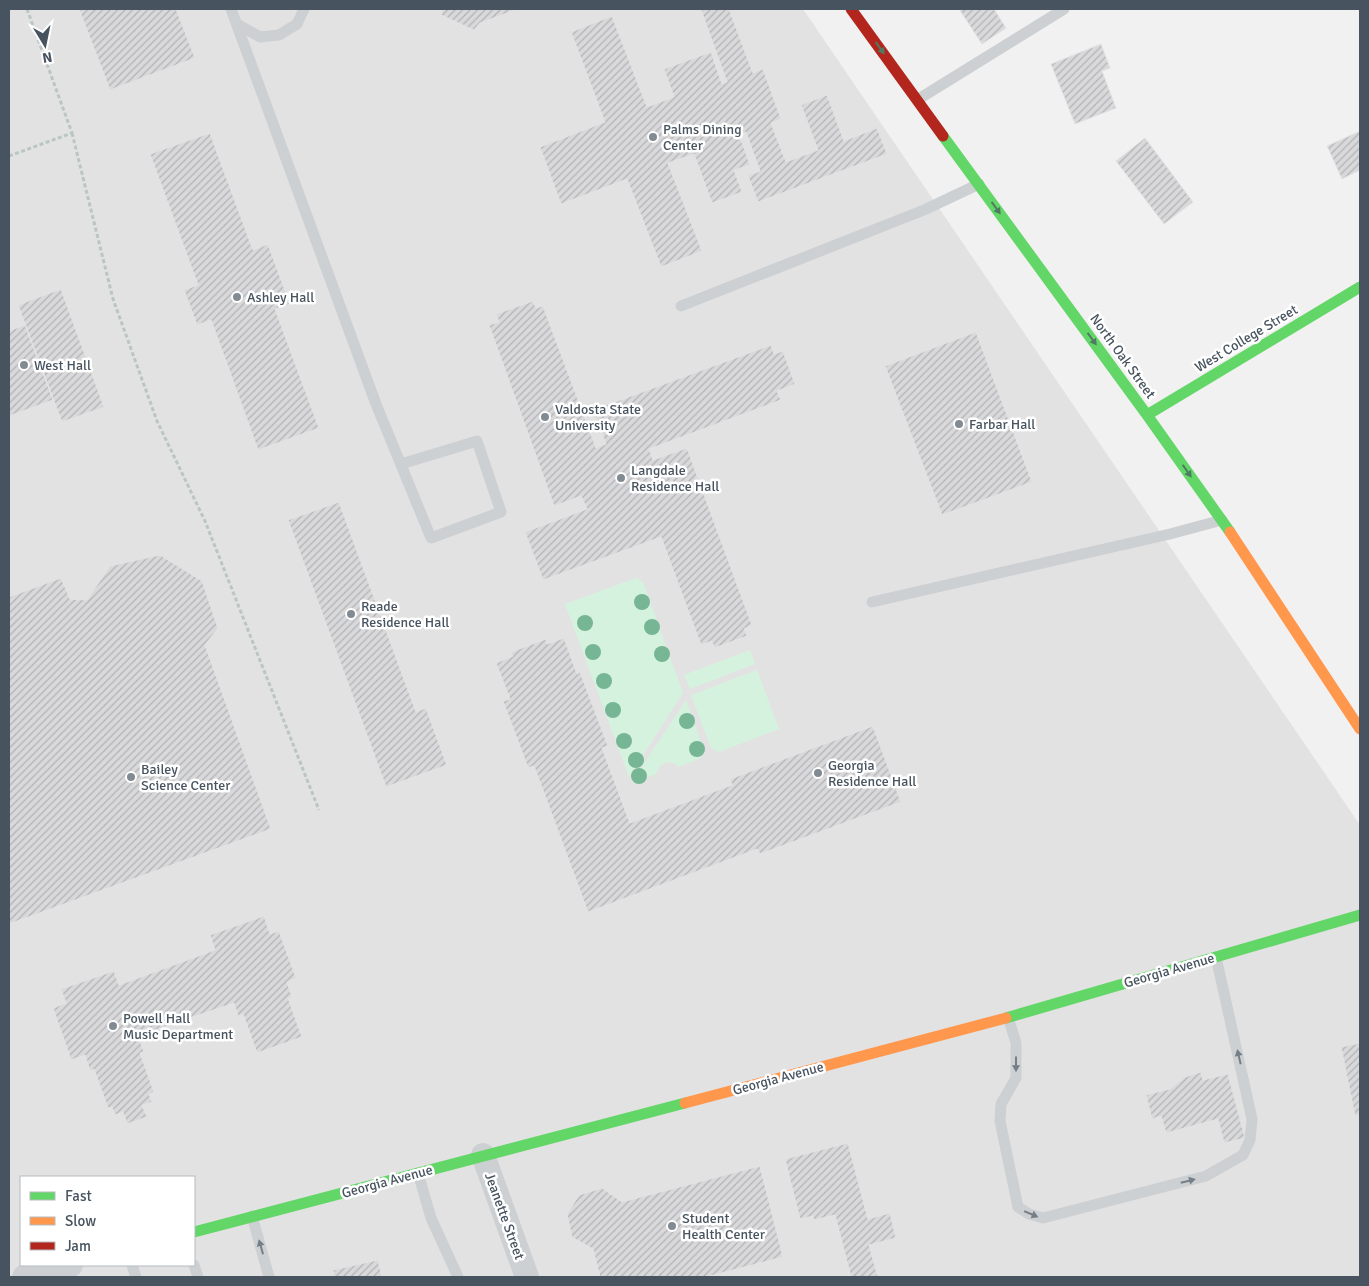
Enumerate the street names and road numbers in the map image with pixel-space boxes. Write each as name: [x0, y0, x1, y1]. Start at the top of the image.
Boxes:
street label: West College Street: [1192, 301, 1301, 376]
street label: North Oak Street: [1086, 311, 1159, 402]
street label: Georgia Avenue: [1122, 949, 1216, 992]
street label: Georgia Avenue: [731, 1058, 825, 1099]
street label: Georgia Avenue: [340, 1161, 434, 1202]
street label: Jeanette Street: [481, 1170, 528, 1262]

